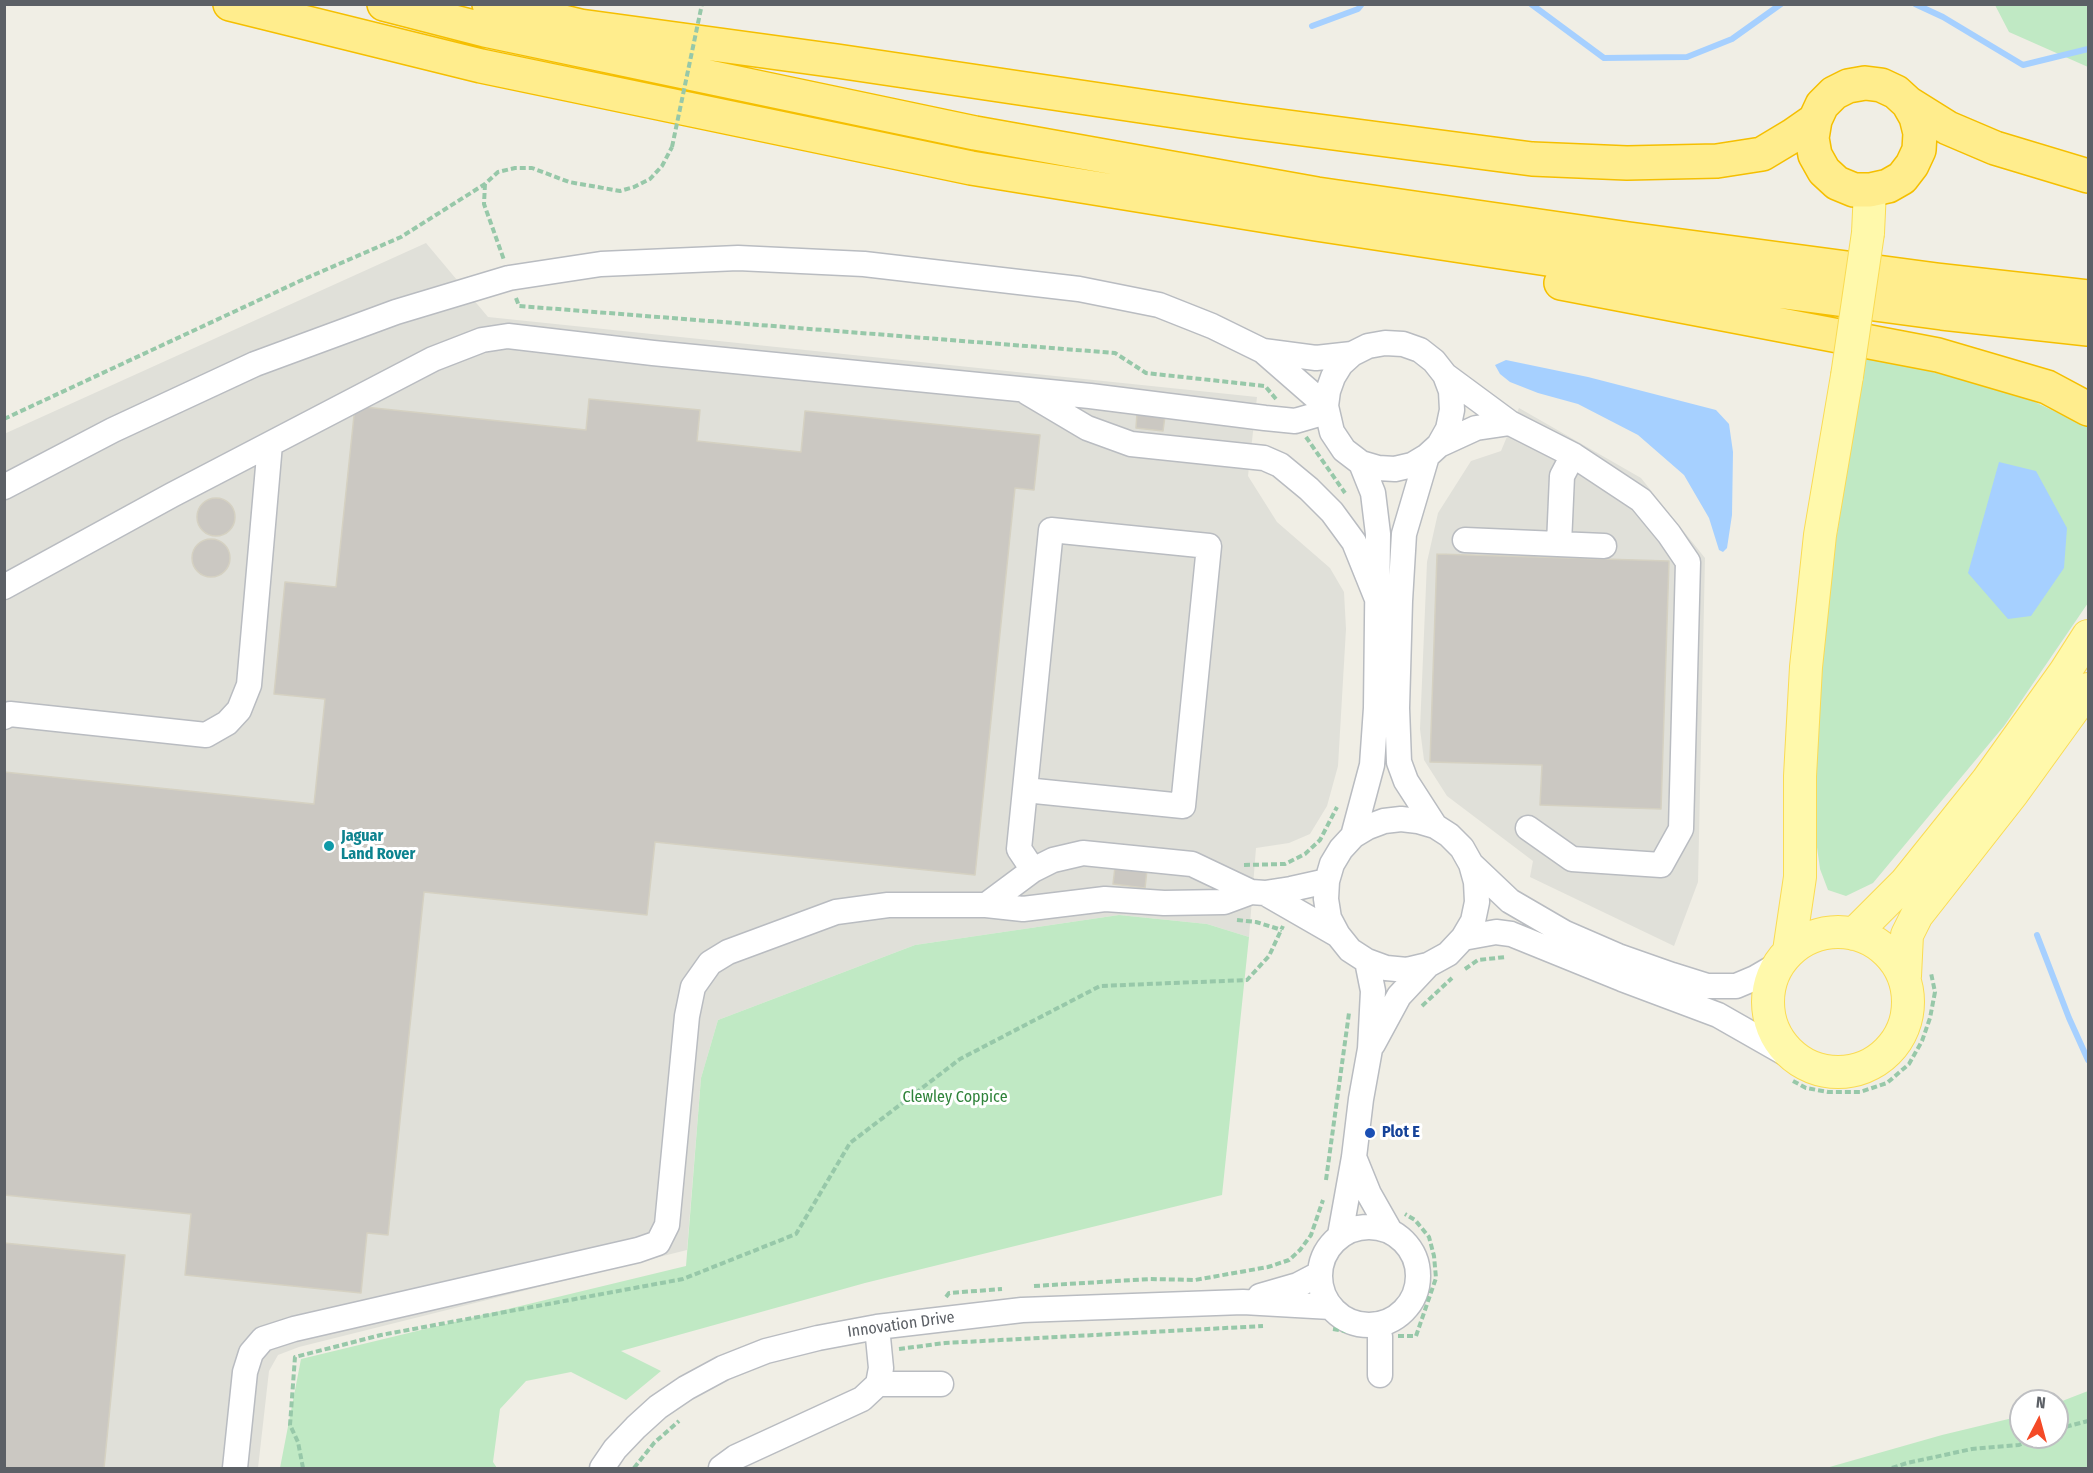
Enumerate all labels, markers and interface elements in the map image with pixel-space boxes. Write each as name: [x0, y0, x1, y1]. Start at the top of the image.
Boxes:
place label: Jaguar Land Rover: [341, 827, 415, 865]
marker: Jaguar Land Rover: [322, 839, 336, 853]
park label: Clewley Coppice: [902, 1088, 1008, 1108]
place label: Plot E: [1382, 1123, 1420, 1143]
marker: Plot E: [1363, 1126, 1377, 1140]
street label: Innovation Drive: [846, 1308, 956, 1342]
north arrow: [2009, 1389, 2069, 1449]
text: N: [2035, 1393, 2046, 1413]

